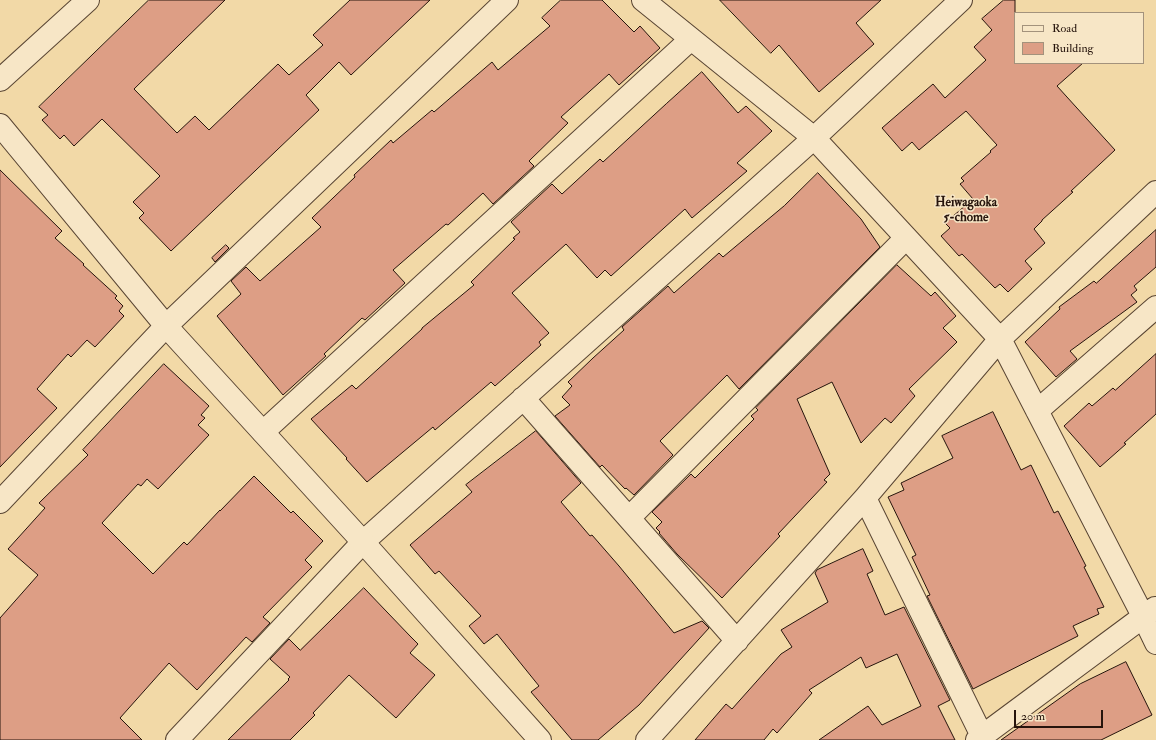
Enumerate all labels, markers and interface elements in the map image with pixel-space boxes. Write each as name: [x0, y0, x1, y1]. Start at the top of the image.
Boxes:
legend: [1014, 12, 1144, 64]
text: Road: [1052, 21, 1077, 36]
text: Building: [1052, 41, 1093, 56]
district label: Heiwagaoka 5-chome: [935, 195, 997, 226]
scale bar: [1016, 702, 1105, 728]
text: 20 m: [1021, 709, 1045, 724]

